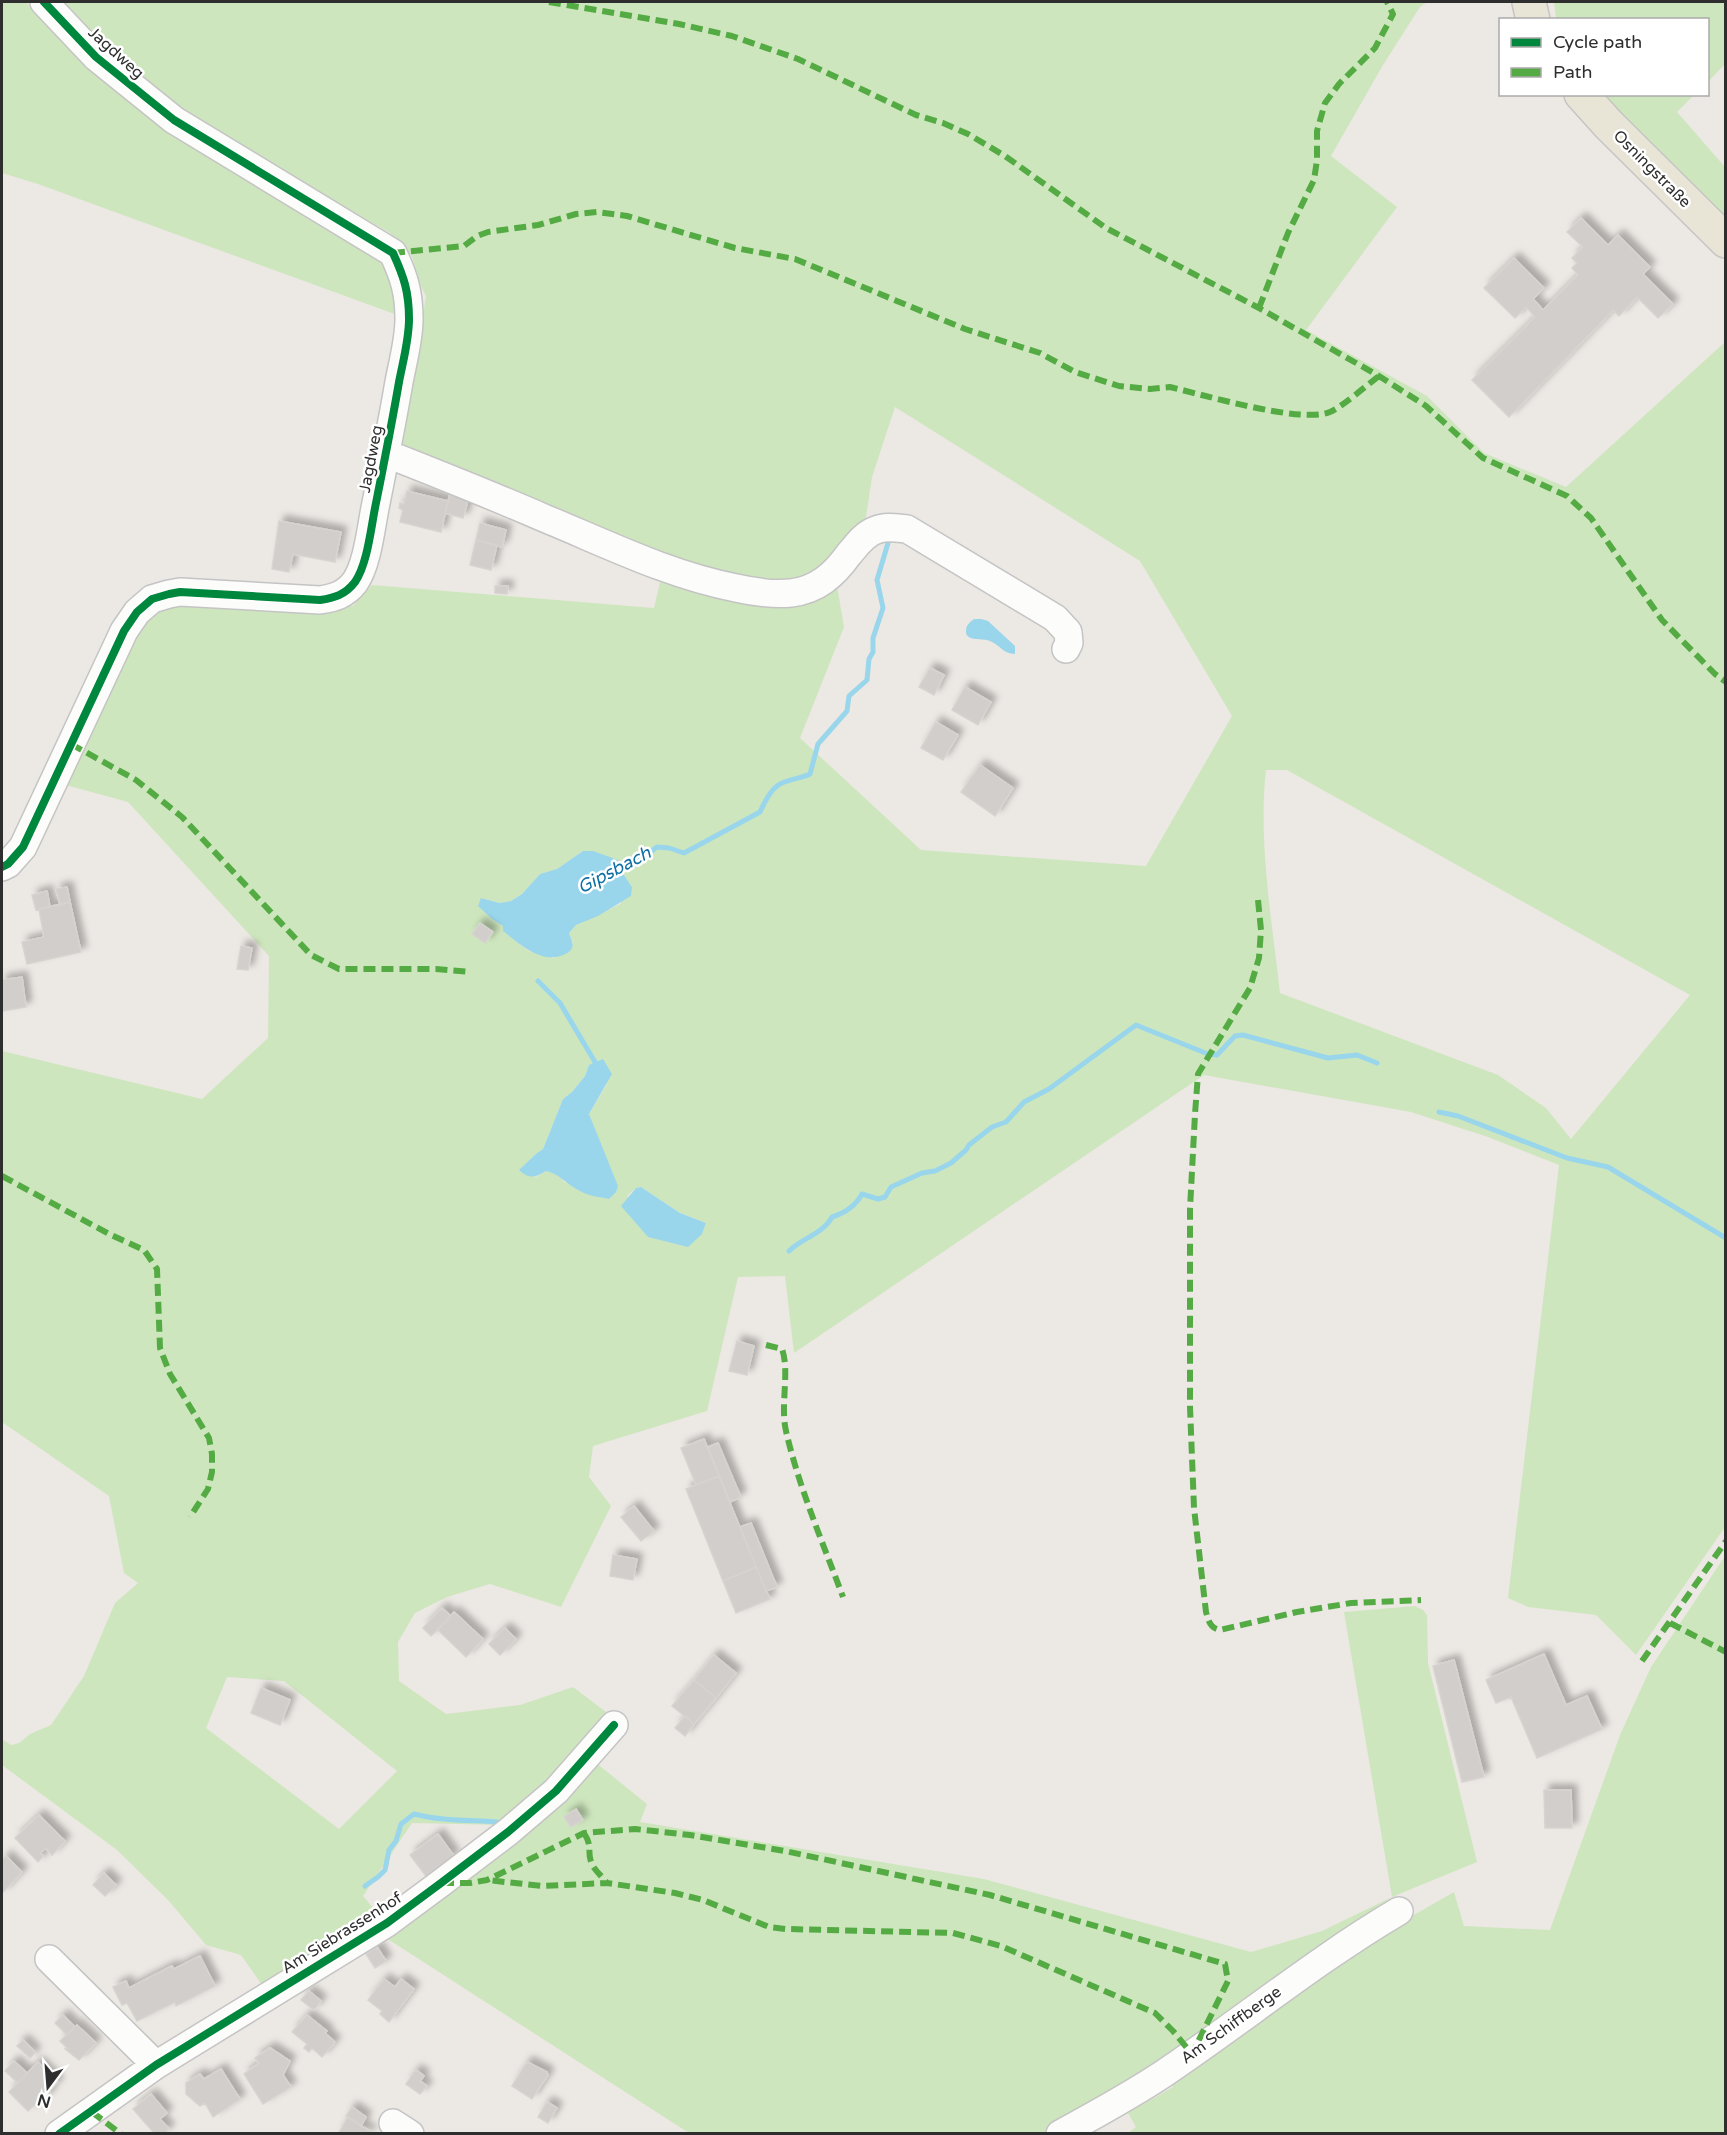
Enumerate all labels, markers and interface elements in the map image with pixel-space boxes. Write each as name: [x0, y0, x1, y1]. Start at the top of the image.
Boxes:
legend: [1499, 18, 1709, 96]
street label: Jagdweg: [84, 23, 148, 83]
text: Cycle path: [1553, 31, 1642, 53]
text: Path: [1553, 61, 1592, 83]
street label: Osningstraße: [1609, 126, 1695, 212]
street label: Jagdweg: [355, 424, 387, 494]
water label: Gipsbach: [573, 841, 655, 899]
street label: Am Siebrassenhof: [278, 1887, 407, 1978]
street label: Am Schiffberge: [1177, 1982, 1285, 2068]
north arrow: [18, 2057, 78, 2117]
text: N: [35, 2089, 53, 2112]

